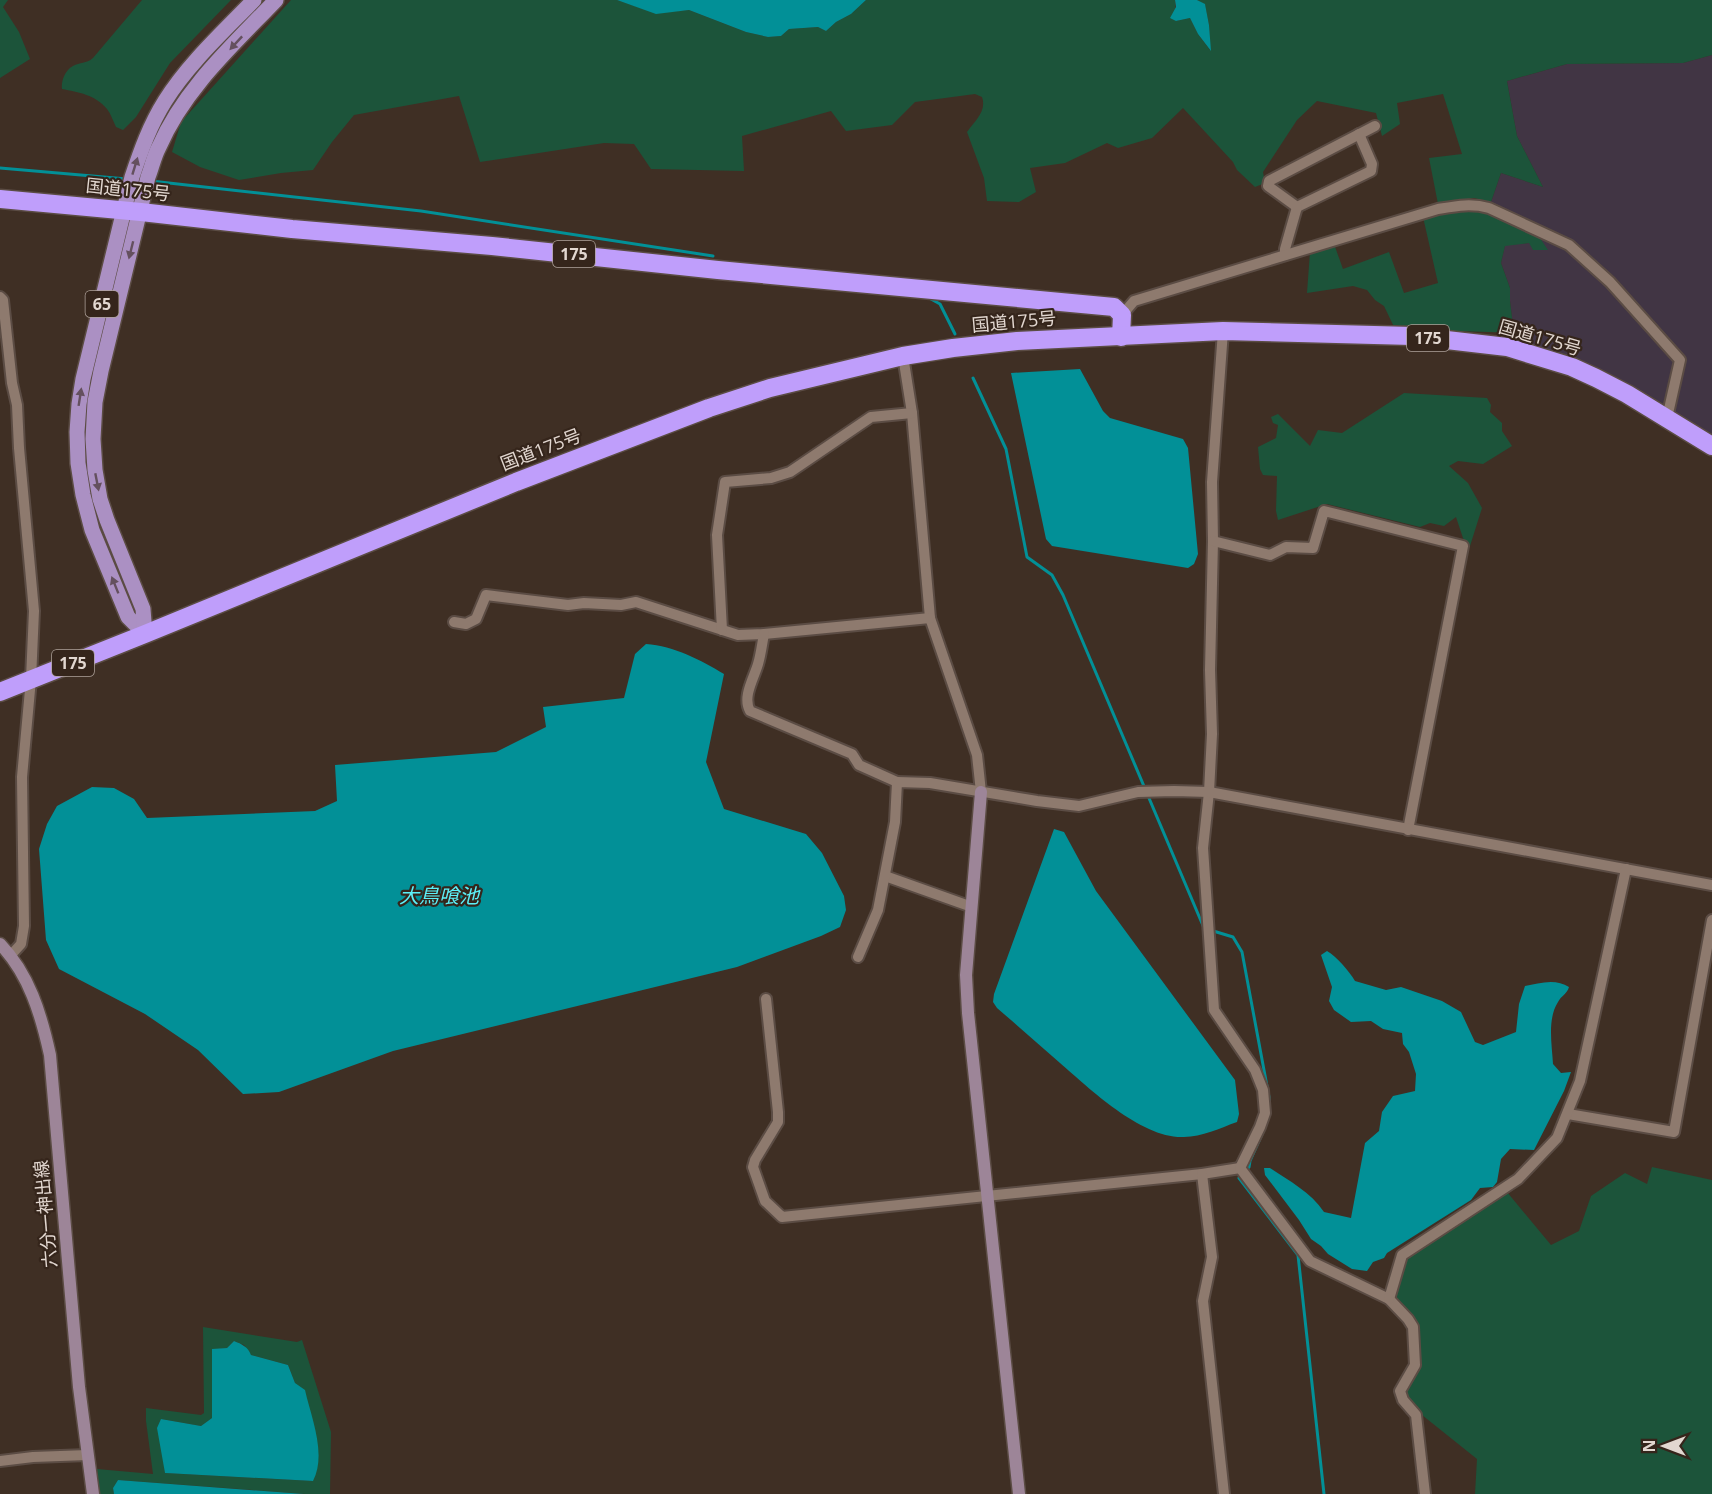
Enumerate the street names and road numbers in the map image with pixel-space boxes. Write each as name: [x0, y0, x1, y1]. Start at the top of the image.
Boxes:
street label: 国道175号: [85, 173, 172, 205]
road number: 175: [553, 241, 595, 267]
road number: 65: [86, 291, 118, 317]
street label: 国道175号: [971, 305, 1057, 337]
street label: 国道175号: [1496, 314, 1584, 360]
road number: 175: [1407, 325, 1449, 351]
street label: 国道175号: [497, 423, 585, 475]
road number: 175: [52, 650, 94, 676]
street label: 六分一神出線: [28, 1159, 62, 1269]

